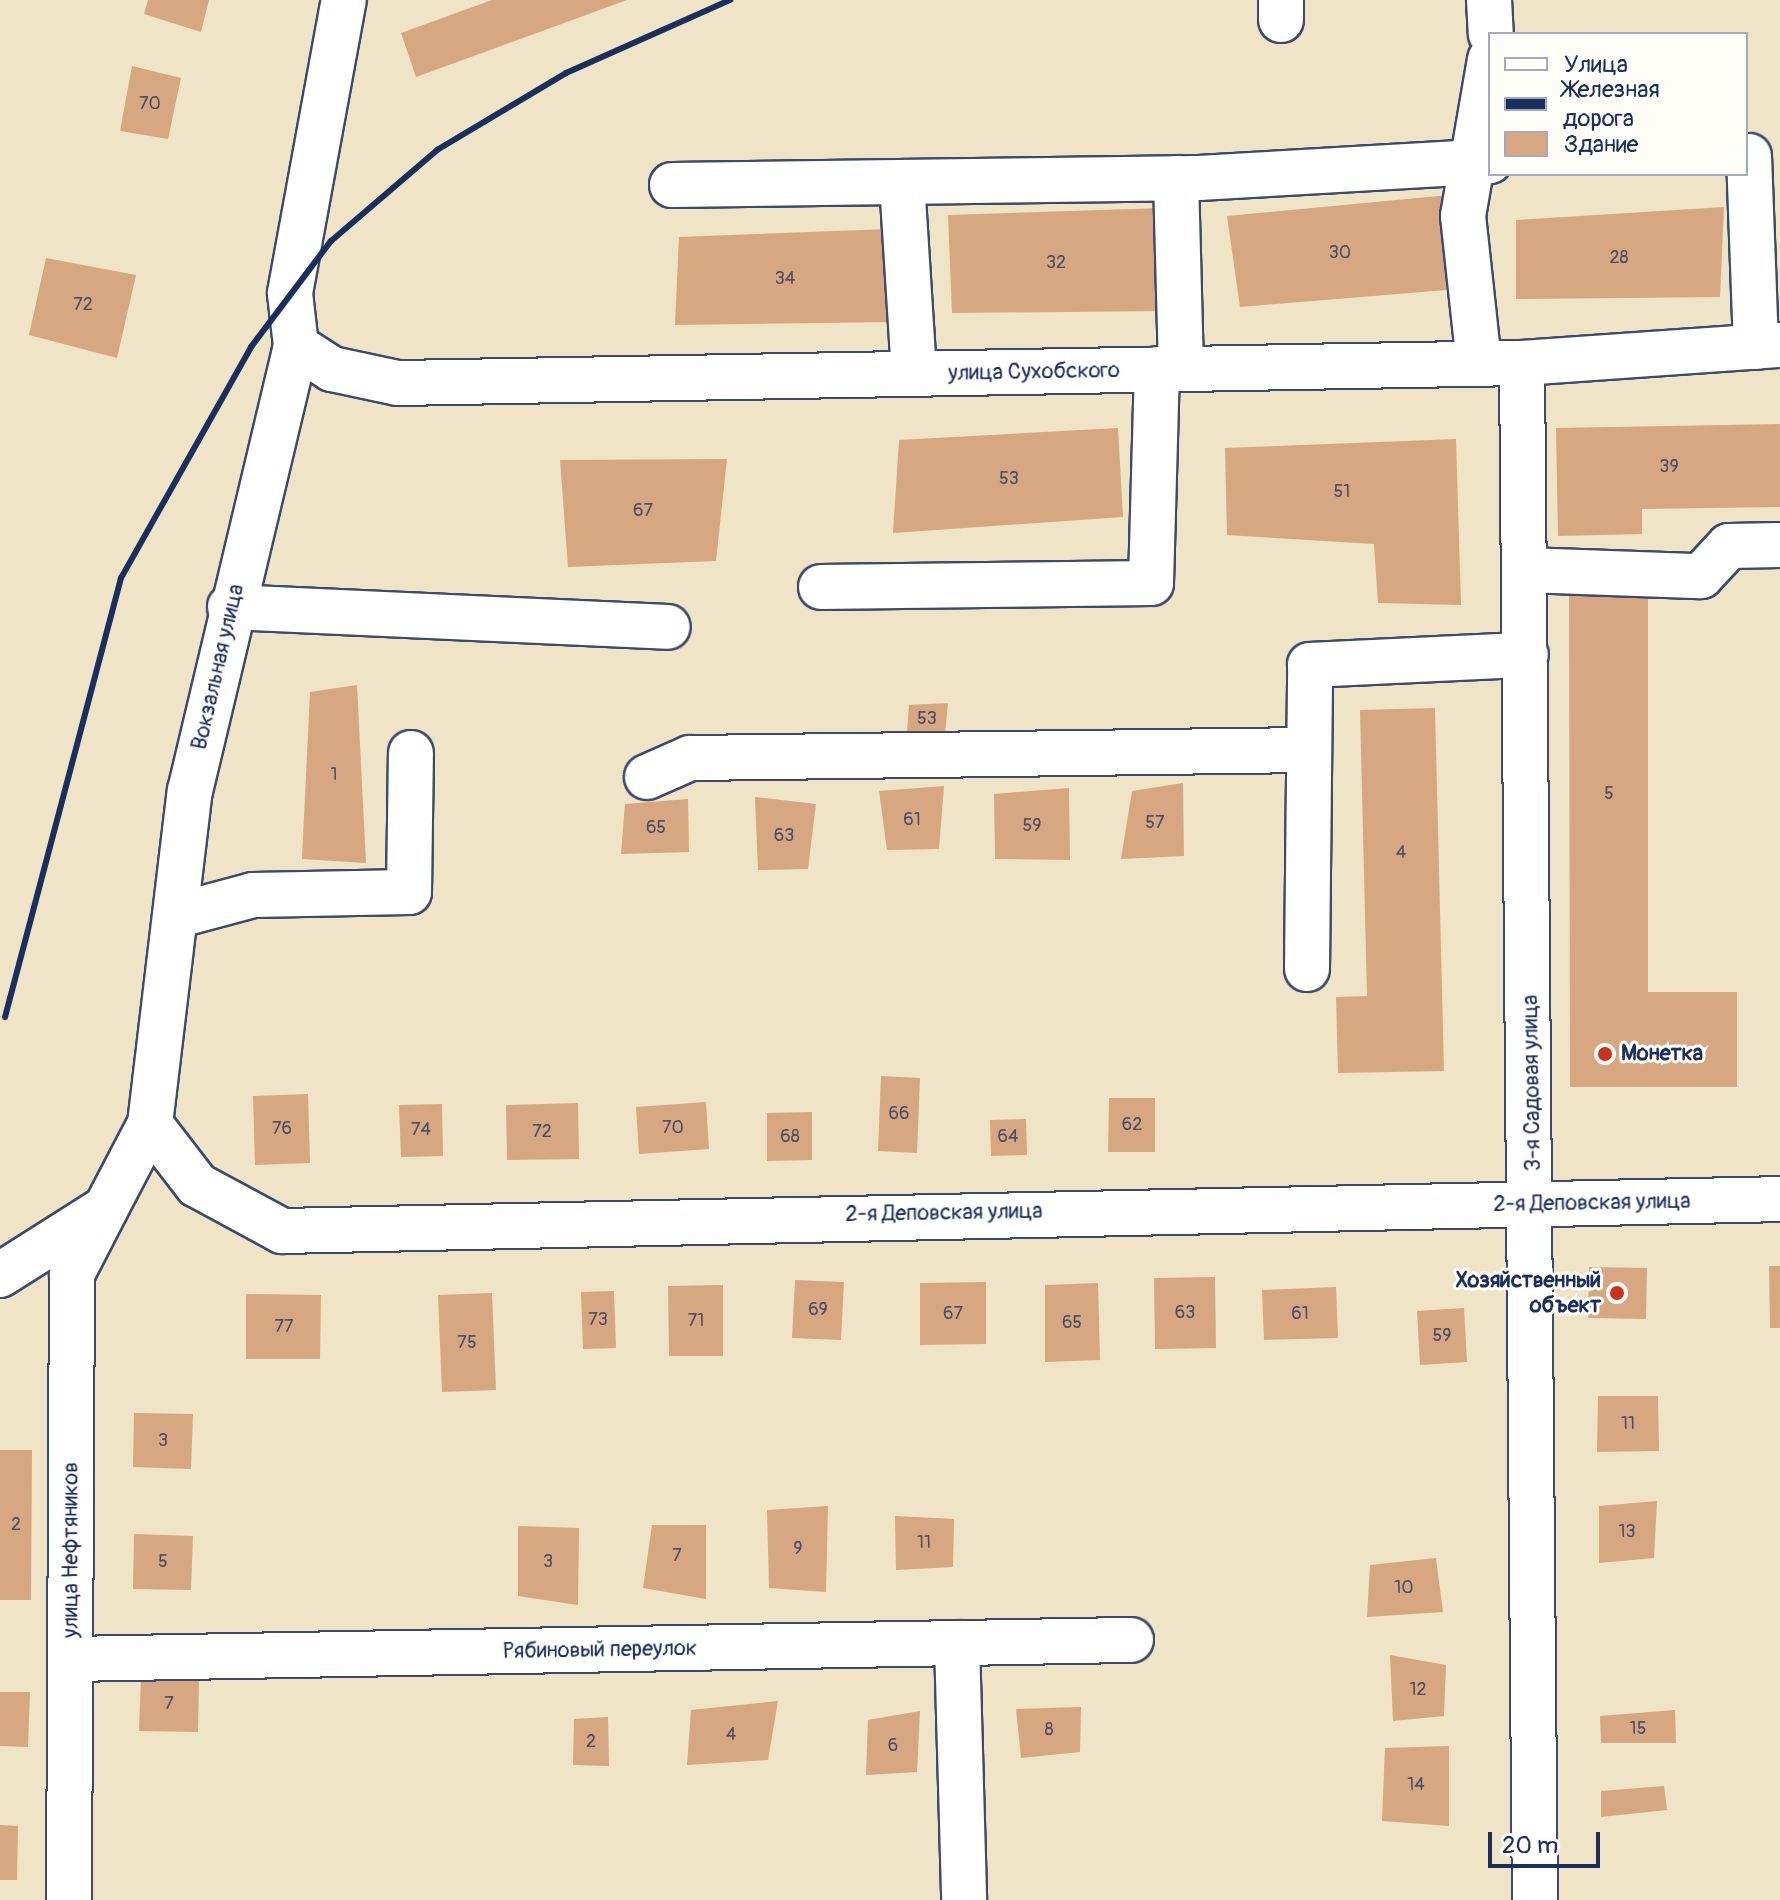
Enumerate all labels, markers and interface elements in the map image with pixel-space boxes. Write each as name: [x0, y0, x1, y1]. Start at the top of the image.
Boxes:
legend: [1488, 32, 1748, 176]
text: Улица: [1564, 50, 1628, 79]
text: Железная дорога: [1563, 75, 1660, 133]
house number: 70: [139, 93, 161, 115]
text: Здание: [1564, 130, 1638, 159]
house number: 30: [1329, 242, 1351, 264]
house number: 28: [1609, 247, 1629, 269]
house number: 32: [1046, 252, 1066, 274]
house number: 34: [775, 268, 795, 290]
house number: 72: [73, 294, 93, 316]
street label: улица Сухобского: [948, 357, 1120, 387]
house number: 39: [1659, 456, 1679, 478]
house number: 53: [999, 468, 1019, 490]
house number: 51: [1334, 481, 1350, 503]
house number: 67: [633, 500, 653, 522]
street label: Вокзальная улица: [186, 582, 250, 752]
house number: 53: [917, 708, 937, 730]
house number: 1: [330, 764, 338, 786]
house number: 5: [1604, 783, 1614, 805]
house number: 61: [903, 809, 921, 831]
house number: 57: [1145, 812, 1165, 834]
house number: 59: [1022, 815, 1042, 837]
house number: 65: [646, 817, 666, 839]
house number: 63: [774, 825, 794, 847]
house number: 4: [1396, 842, 1406, 864]
street label: 3-я Садовая улица: [1517, 995, 1547, 1171]
place label: Монетка: [1621, 1041, 1703, 1067]
marker: Монетка: [1596, 1045, 1614, 1063]
house number: 66: [889, 1103, 909, 1125]
house number: 62: [1122, 1114, 1142, 1136]
house number: 70: [662, 1117, 684, 1139]
house number: 76: [272, 1118, 292, 1140]
house number: 74: [411, 1119, 431, 1141]
house number: 72: [532, 1121, 552, 1143]
house number: 68: [780, 1126, 800, 1148]
house number: 64: [998, 1126, 1018, 1148]
street label: 2-я Деповская улица: [1493, 1188, 1691, 1218]
street label: 2-я Деповская улица: [845, 1198, 1043, 1228]
place label: Хозяйственный объект: [1456, 1267, 1601, 1318]
marker: Хозяйственный объект: [1608, 1284, 1626, 1302]
house number: 69: [808, 1299, 828, 1321]
house number: 63: [1175, 1302, 1195, 1324]
house number: 67: [943, 1303, 963, 1325]
house number: 61: [1291, 1303, 1309, 1325]
house number: 73: [588, 1309, 608, 1331]
house number: 71: [688, 1310, 704, 1332]
house number: 65: [1062, 1312, 1082, 1334]
house number: 77: [274, 1316, 294, 1338]
house number: 59: [1432, 1325, 1452, 1347]
house number: 75: [457, 1332, 477, 1354]
house number: 11: [1621, 1413, 1635, 1435]
house number: 3: [158, 1430, 168, 1452]
street label: улица Нефтяников: [58, 1462, 84, 1638]
house number: 2: [11, 1514, 21, 1536]
house number: 13: [1618, 1521, 1636, 1543]
house number: 11: [917, 1532, 931, 1554]
house number: 9: [793, 1538, 803, 1560]
house number: 7: [672, 1545, 682, 1567]
house number: 5: [158, 1551, 168, 1573]
house number: 3: [543, 1551, 553, 1573]
house number: 10: [1394, 1577, 1414, 1599]
street label: Рябиновый переулок: [503, 1635, 697, 1665]
house number: 12: [1409, 1679, 1427, 1701]
house number: 7: [164, 1693, 174, 1715]
house number: 15: [1630, 1718, 1646, 1740]
house number: 8: [1044, 1719, 1054, 1741]
house number: 4: [726, 1724, 736, 1746]
house number: 2: [586, 1731, 596, 1753]
house number: 6: [888, 1735, 898, 1757]
house number: 14: [1407, 1774, 1425, 1796]
scale bar: [1492, 1816, 1604, 1866]
text: 20 m: [1502, 1831, 1558, 1860]

